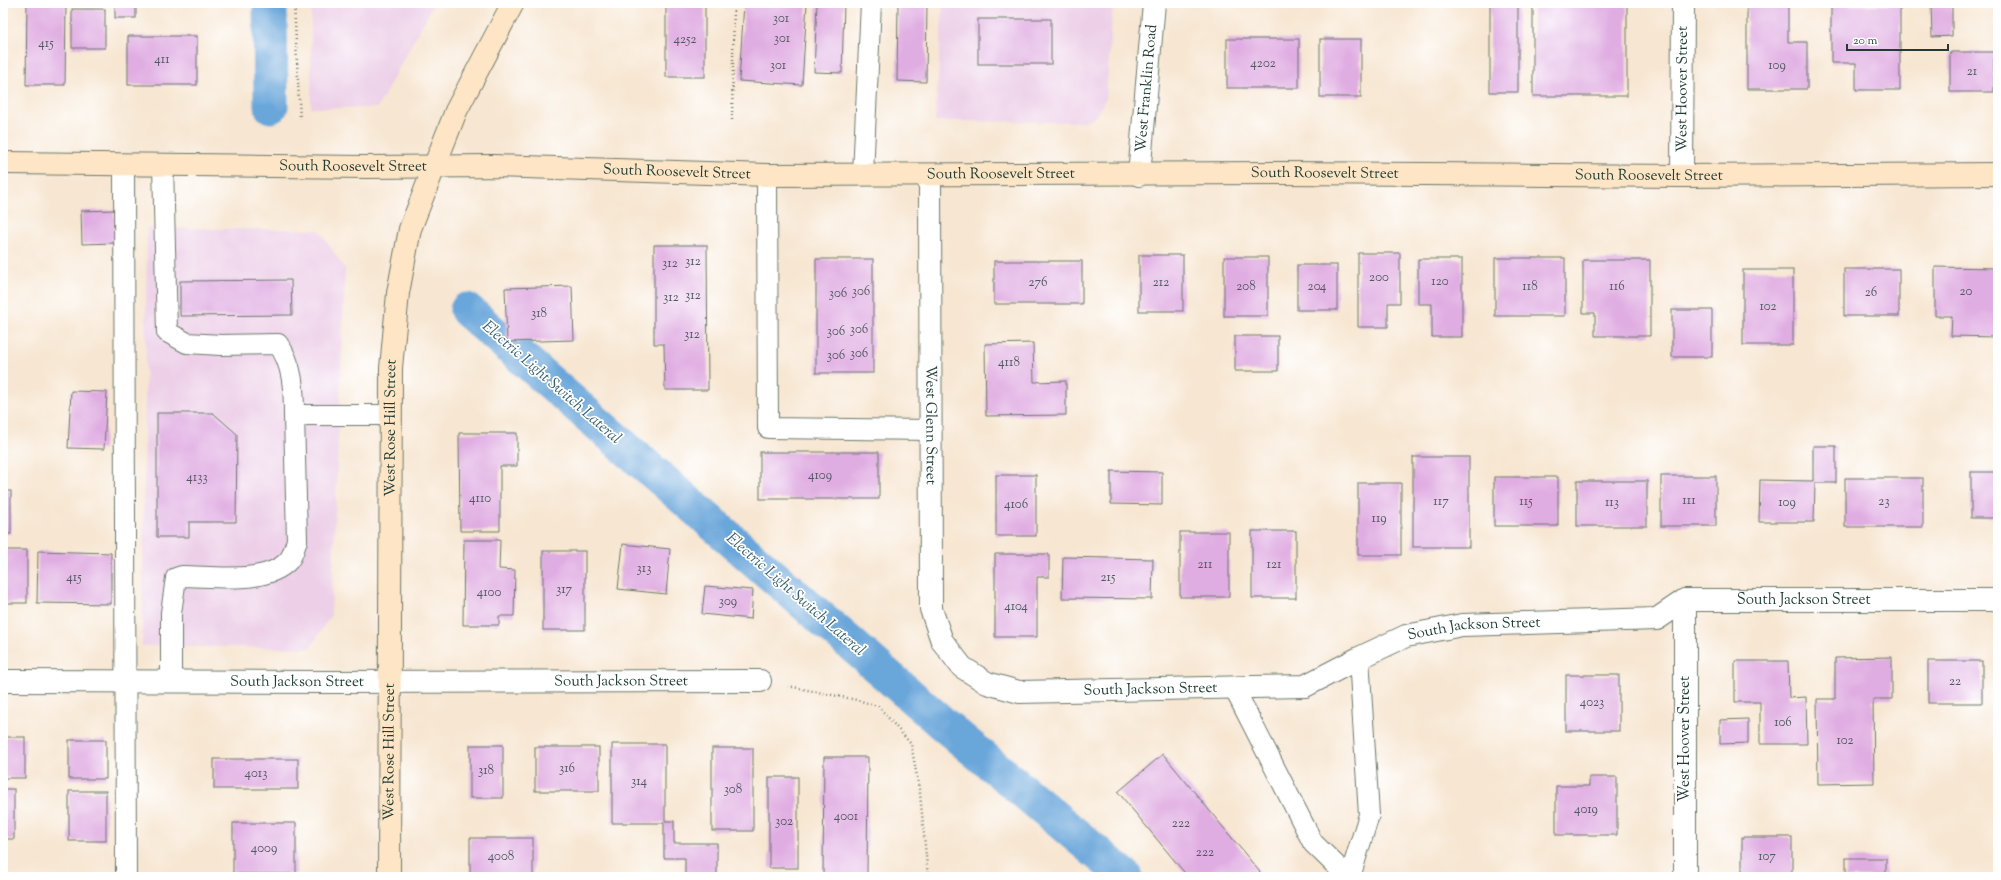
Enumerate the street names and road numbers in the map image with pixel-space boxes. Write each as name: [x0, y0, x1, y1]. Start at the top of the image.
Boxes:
street label: West Franklin Road: [1131, 23, 1163, 153]
street label: West Hoover Street: [1672, 26, 1693, 152]
street label: South Roosevelt Street: [279, 156, 427, 178]
street label: South Roosevelt Street: [603, 159, 751, 185]
street label: South Roosevelt Street: [1251, 162, 1399, 184]
street label: South Roosevelt Street: [927, 163, 1075, 185]
street label: South Roosevelt Street: [1575, 165, 1723, 187]
street label: West Rose Hill Street: [380, 358, 402, 497]
street label: West Glenn Street: [920, 365, 941, 485]
street label: South Jackson Street: [1737, 590, 1871, 611]
street label: South Jackson Street: [1406, 612, 1541, 646]
street label: South Jackson Street: [230, 671, 364, 693]
street label: South Jackson Street: [554, 671, 688, 692]
street label: West Hoover Street: [1675, 676, 1696, 802]
street label: South Jackson Street: [1083, 677, 1218, 701]
street label: West Rose Hill Street: [379, 683, 400, 821]

